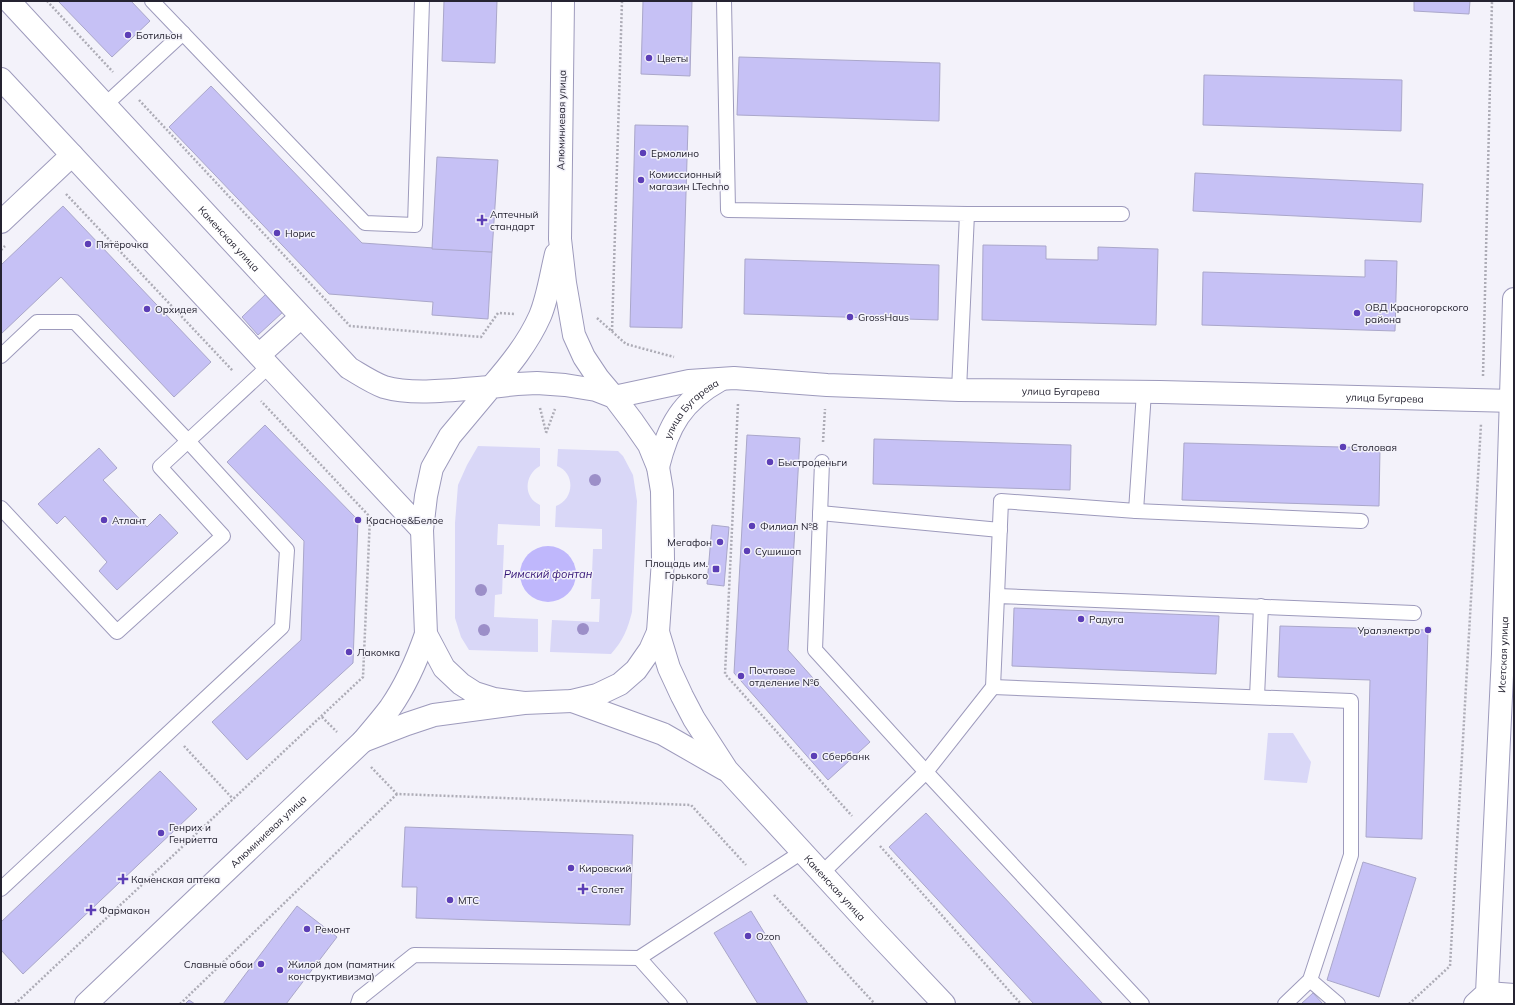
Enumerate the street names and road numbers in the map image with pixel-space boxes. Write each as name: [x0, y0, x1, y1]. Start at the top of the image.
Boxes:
street label: Алюминиевая улица: [554, 70, 569, 170]
street label: Каменская улица: [195, 203, 262, 275]
street label: улица Бугарева: [661, 376, 721, 441]
street label: улица Бугарева: [1022, 385, 1100, 398]
street label: улица Бугарева: [1346, 391, 1424, 406]
street label: Исетская улица: [1495, 616, 1511, 693]
street label: Алюминиевая улица: [228, 792, 309, 871]
street label: Каменская улица: [801, 852, 868, 924]

